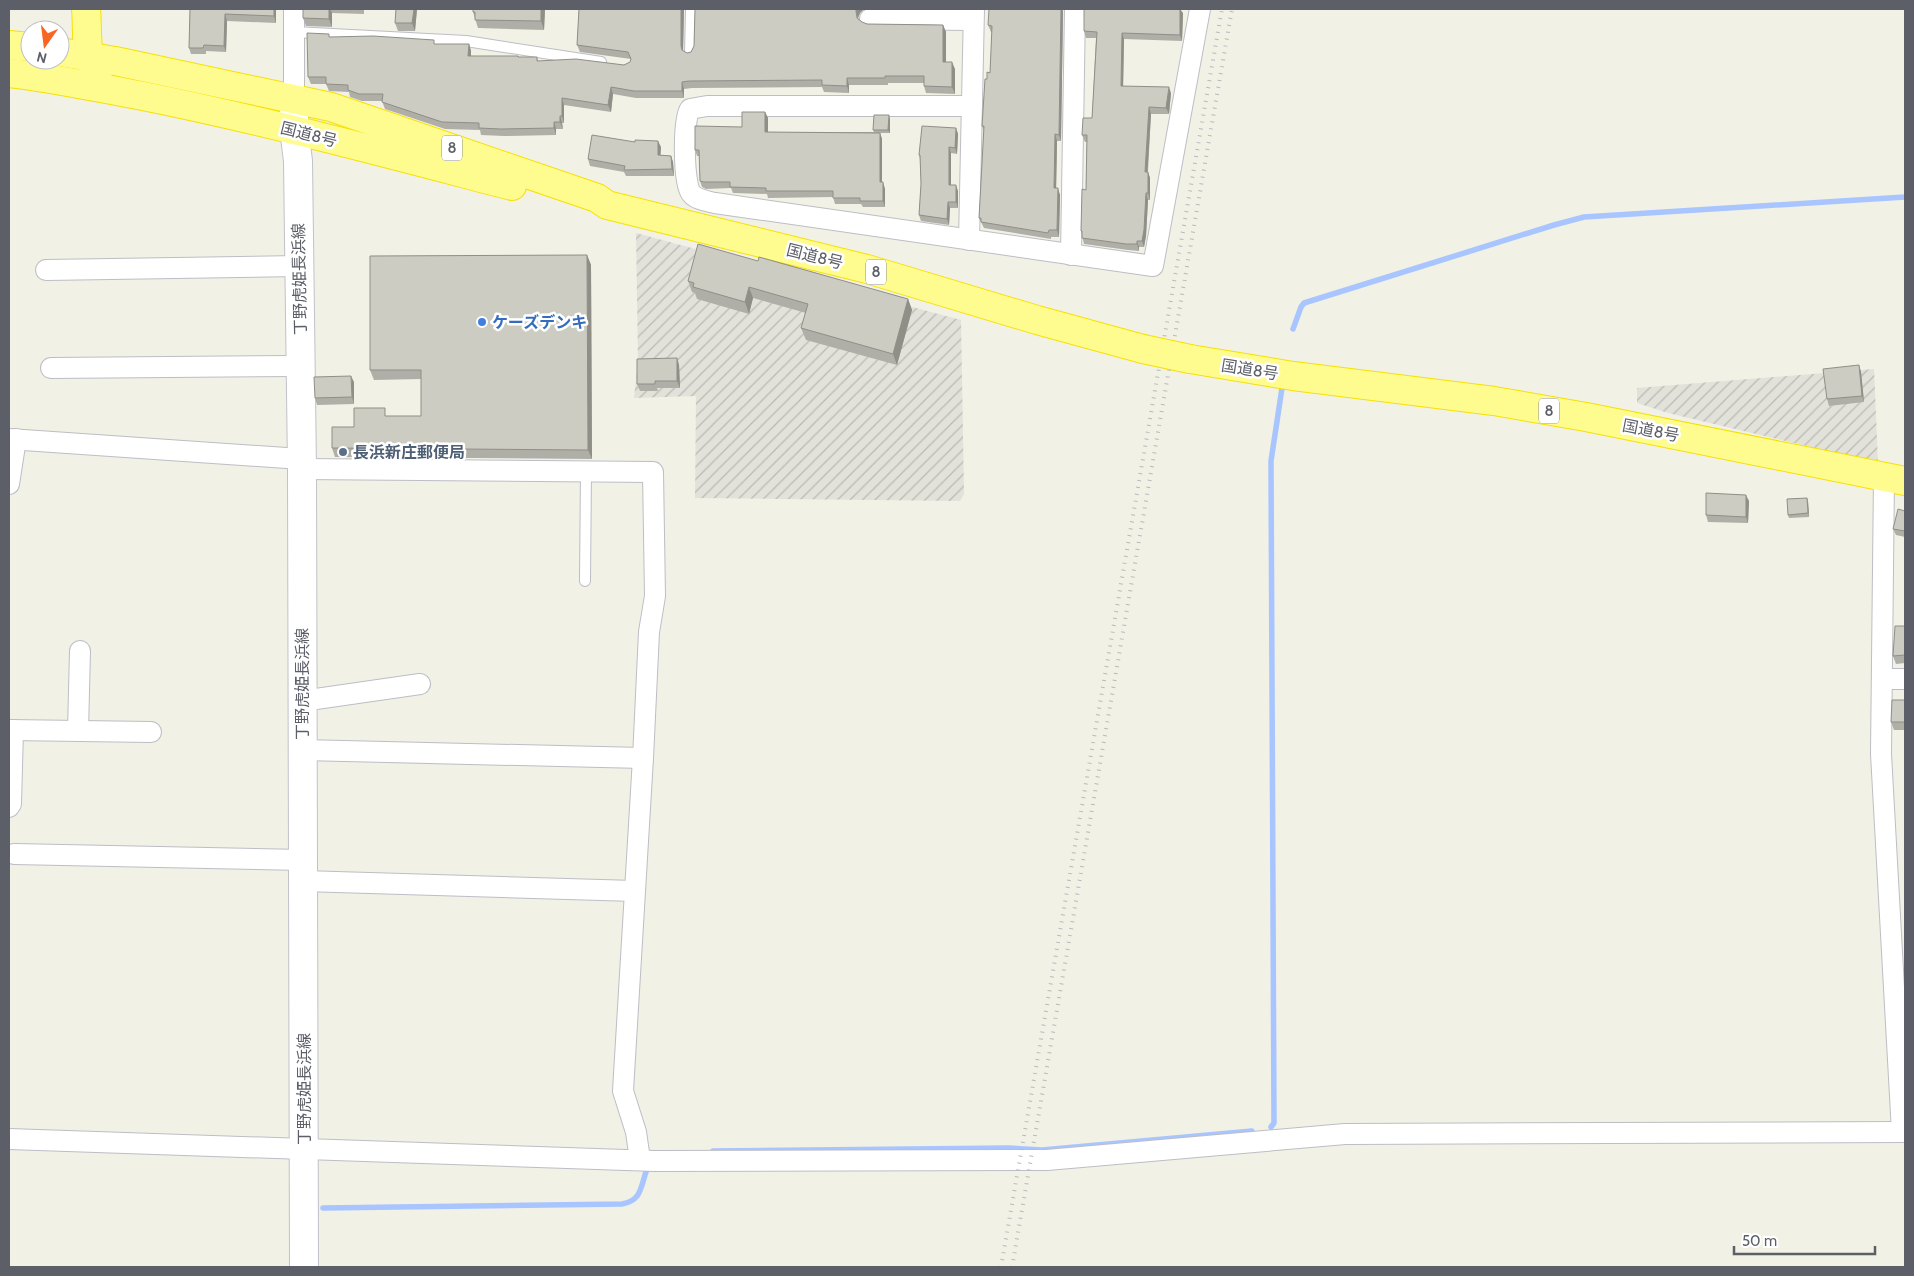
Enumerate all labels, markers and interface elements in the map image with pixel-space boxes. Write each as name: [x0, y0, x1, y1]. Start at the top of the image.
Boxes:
north arrow: [20, 20, 70, 70]
text: N: [35, 48, 49, 68]
street label: 国道8号: [279, 118, 339, 151]
road number: 8: [442, 136, 462, 160]
street label: 丁野虎姫長浜線: [289, 223, 310, 335]
street label: 国道8号: [785, 240, 845, 273]
road number: 8: [866, 260, 886, 284]
place label: ケーズデンキ: [492, 313, 587, 332]
marker: ケーズデンキ: [476, 316, 488, 328]
street label: 国道8号: [1220, 356, 1280, 383]
road number: 8: [1539, 398, 1559, 424]
street label: 国道8号: [1621, 416, 1681, 445]
place label: 長浜新庄郵便局: [353, 443, 465, 462]
marker: 長浜新庄郵便局: [337, 446, 349, 458]
street label: 丁野虎姫長浜線: [293, 628, 312, 740]
street label: 丁野虎姫長浜線: [295, 1033, 314, 1145]
scale bar: [1734, 1224, 1875, 1256]
text: 50 m: [1742, 1232, 1777, 1250]

